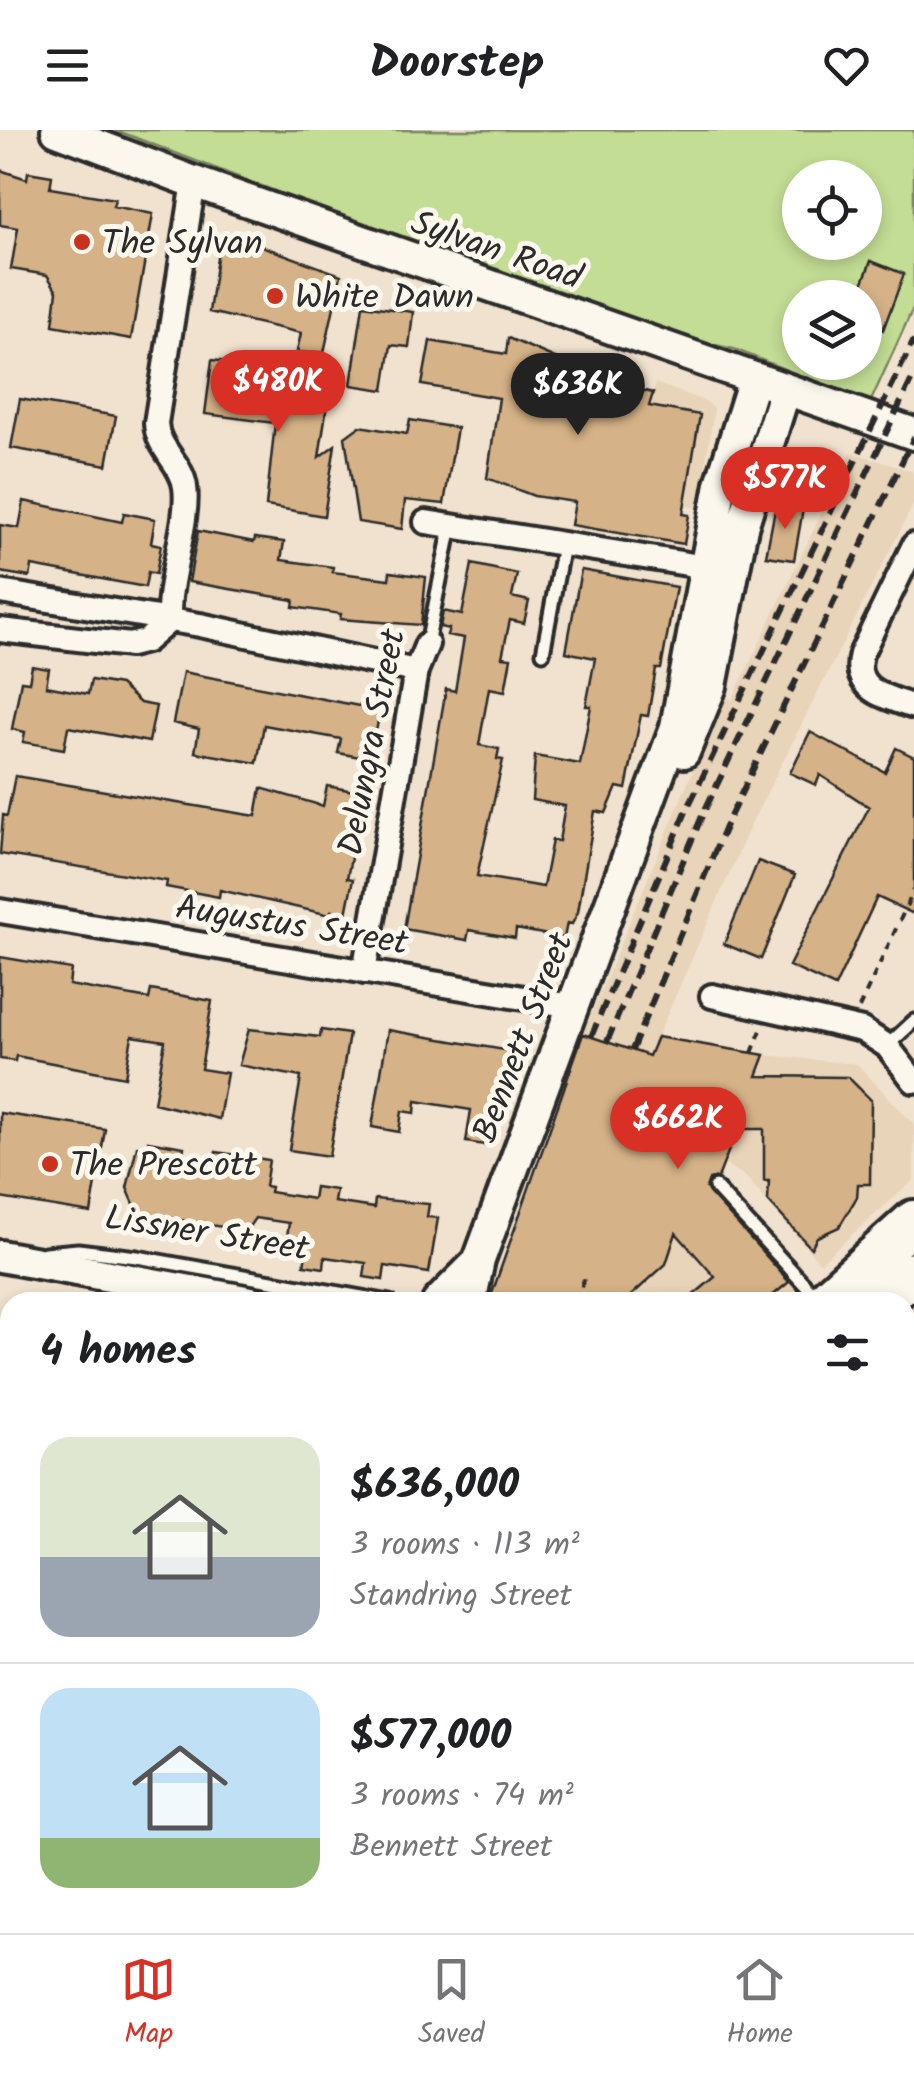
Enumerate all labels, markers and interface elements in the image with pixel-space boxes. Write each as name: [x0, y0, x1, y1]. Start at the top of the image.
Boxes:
text: Doorstep: [370, 29, 544, 101]
icon: menu: [40, 38, 95, 93]
icon: heart: [819, 38, 874, 93]
map controls: [782, 160, 882, 380]
button: locate: [782, 160, 882, 260]
street label: Sylvan Road: [403, 196, 591, 308]
place label: The Sylvan: [102, 217, 263, 273]
marker: The Sylvan: [71, 231, 93, 253]
place label: White Dawn: [295, 271, 474, 327]
button: layers: [782, 280, 882, 380]
marker: White Dawn: [264, 285, 286, 307]
pin: $480K: [208, 350, 348, 435]
pin: $636K: [508, 353, 648, 438]
text: $480K: [233, 357, 323, 408]
text: $636K: [533, 360, 623, 411]
pin: $577K: [715, 447, 855, 532]
text: $577K: [743, 454, 827, 505]
street label: Delungra Street: [325, 624, 423, 861]
street label: Augustus Street: [171, 881, 412, 973]
street label: Bennett Street: [459, 924, 591, 1151]
pin: $662K: [608, 1087, 748, 1172]
text: $662K: [632, 1094, 724, 1145]
place label: The Prescott: [70, 1139, 257, 1195]
marker: The Prescott: [39, 1153, 61, 1175]
street label: Lissner Street: [100, 1191, 313, 1279]
text: 4 homes: [40, 1319, 196, 1386]
icon: filters: [820, 1325, 875, 1380]
text: $636,000: [350, 1453, 519, 1520]
icon: home: [120, 1477, 240, 1597]
text: 3 rooms · 113 m²: [350, 1520, 580, 1571]
text: Standring Street: [350, 1571, 572, 1622]
text: $577,000: [350, 1704, 511, 1771]
icon: home: [120, 1728, 240, 1848]
text: 3 rooms · 74 m²: [350, 1771, 574, 1822]
text: Bennett Street: [350, 1822, 552, 1873]
tab: Map: [121, 1952, 176, 2057]
tab: Saved: [418, 1952, 485, 2057]
tab: Home: [727, 1952, 793, 2057]

